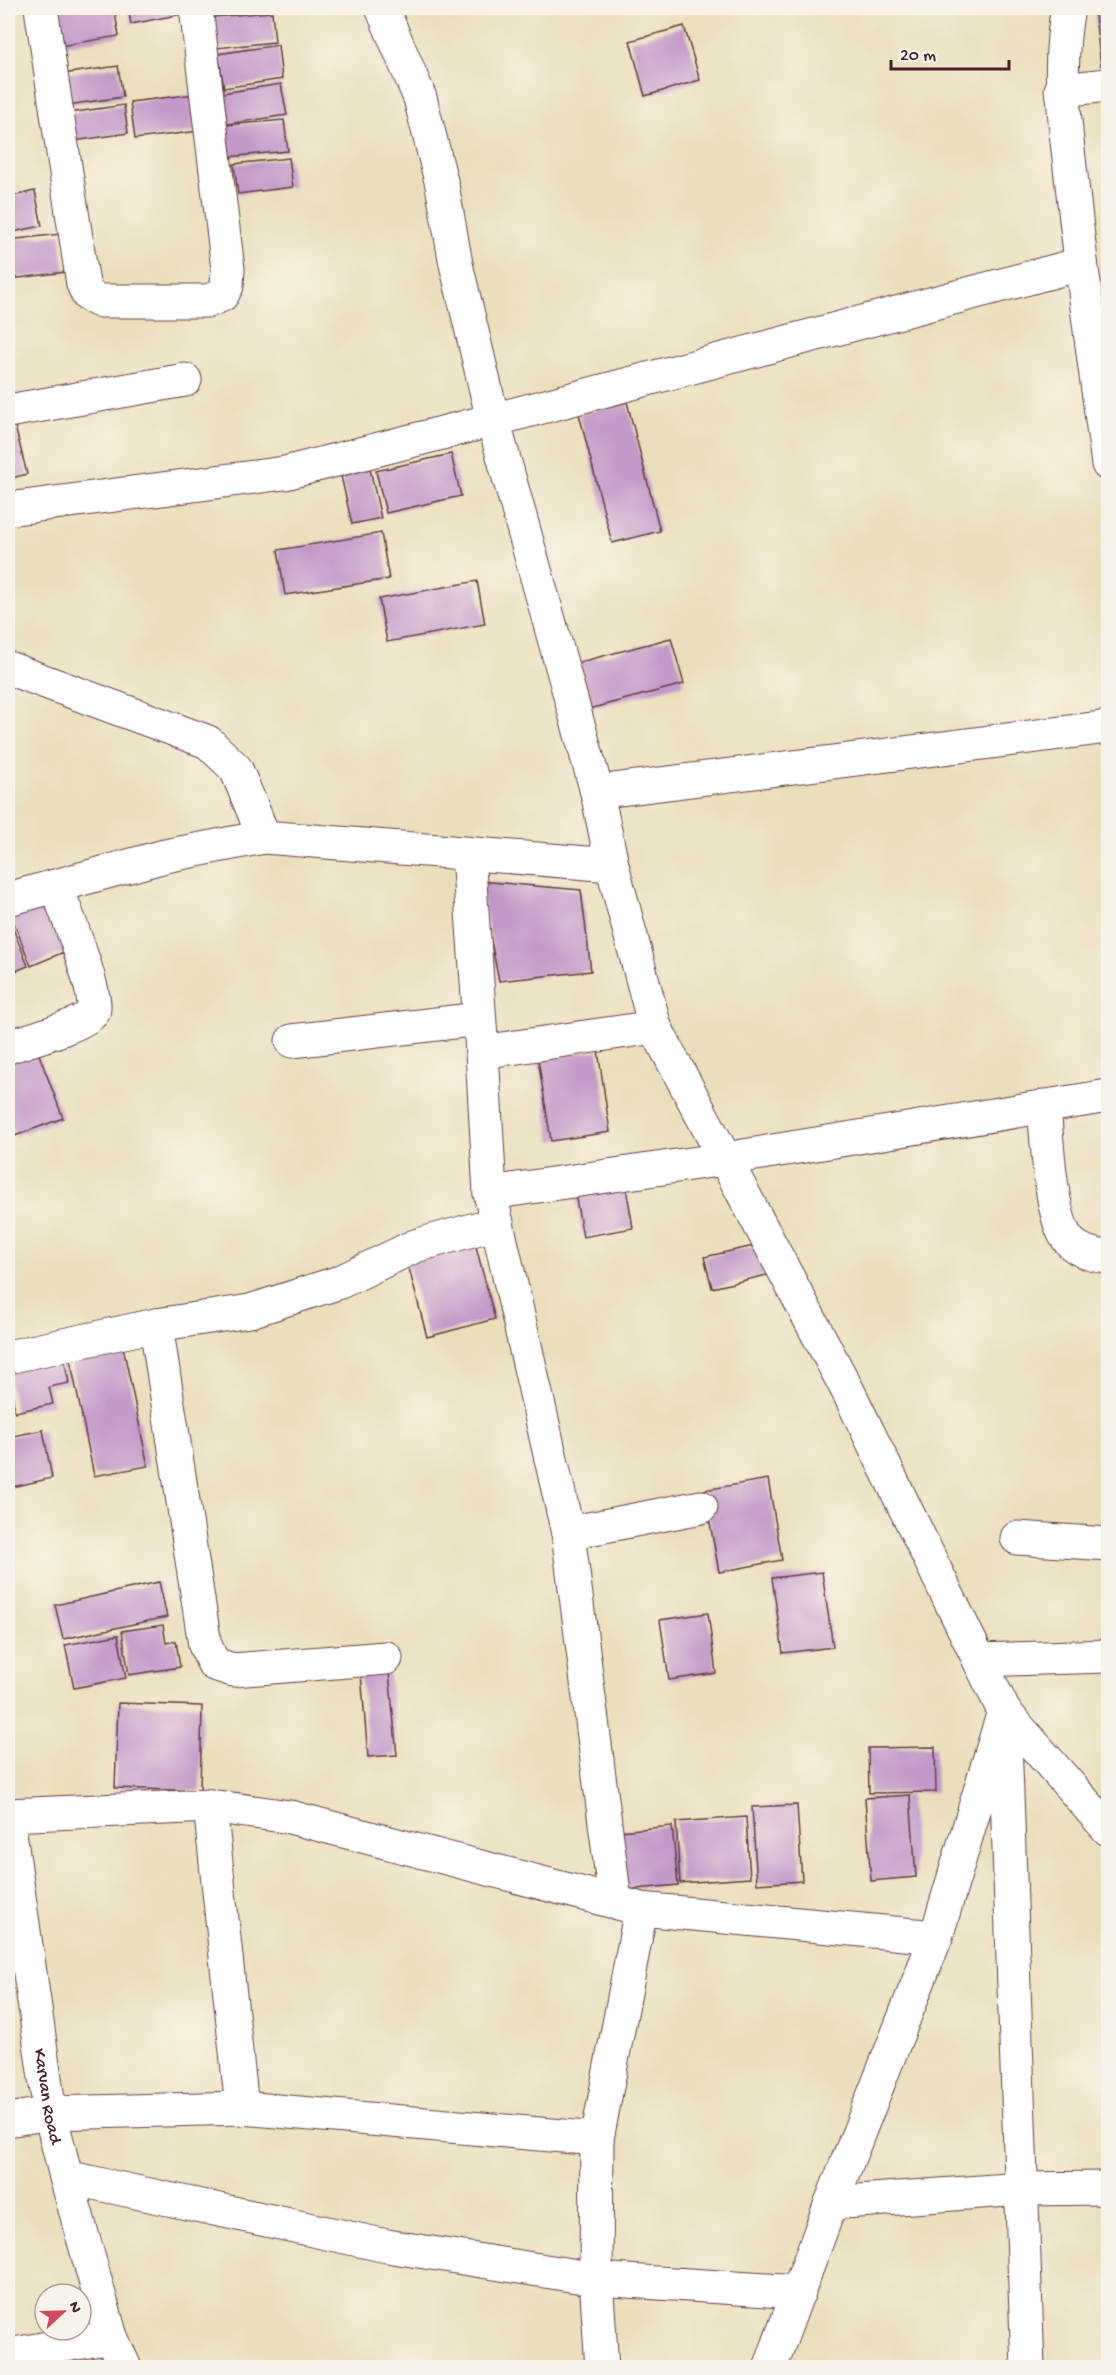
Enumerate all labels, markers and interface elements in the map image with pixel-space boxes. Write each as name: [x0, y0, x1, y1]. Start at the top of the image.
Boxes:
scale bar: [891, 33, 1010, 71]
text: 20 m: [900, 46, 936, 67]
street label: Karvan Road: [28, 2047, 66, 2148]
north arrow: [33, 2282, 93, 2342]
text: N: [63, 2299, 85, 2317]

